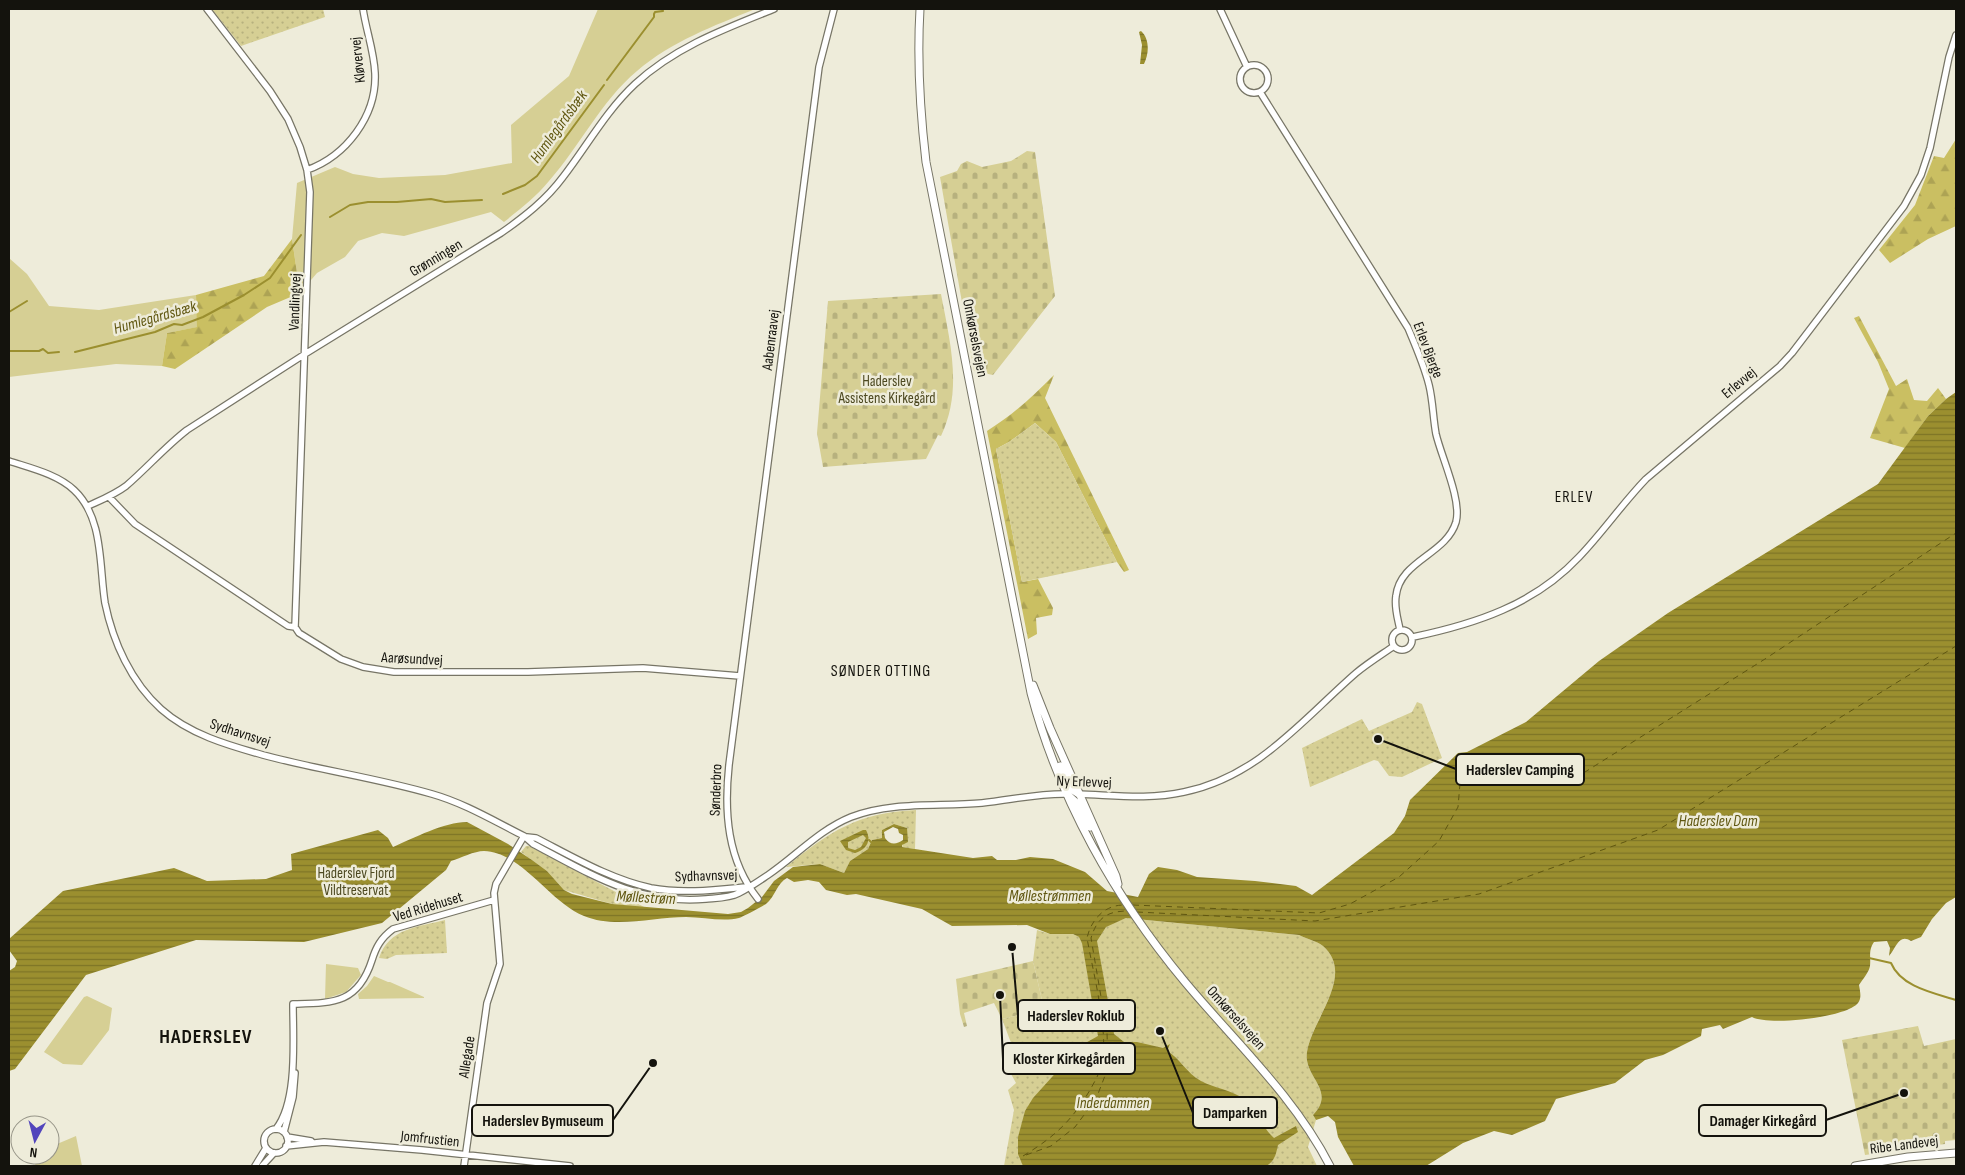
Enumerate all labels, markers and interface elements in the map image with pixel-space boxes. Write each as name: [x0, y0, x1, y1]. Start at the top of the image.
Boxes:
street label: Kløvervej: [346, 36, 370, 84]
water label: Humlegårdsbæk: [526, 86, 592, 167]
street label: Grønningen: [406, 235, 466, 281]
street label: Vandlingvej: [285, 273, 306, 331]
water label: Humlegårdsbæk: [111, 297, 199, 339]
street label: Omkørselsvejen: [958, 297, 992, 379]
street label: Aabenraavej: [758, 308, 784, 372]
street label: Erlev Bjerge: [1409, 319, 1447, 381]
street label: Erlevvej: [1718, 363, 1760, 403]
park label: Haderslev Assistens Kirkegård: [837, 372, 936, 408]
district label: ERLEV: [1555, 488, 1593, 507]
street label: Aarøsundvej: [380, 648, 443, 670]
district label: SØNDER OTTING: [831, 662, 931, 681]
street label: Sydhavnsvej: [207, 714, 273, 752]
callout: Haderslev Camping: [1456, 754, 1584, 785]
text: Haderslev Camping: [1466, 761, 1574, 780]
street label: Sønderbro: [706, 764, 726, 816]
street label: Ny Erlevvej: [1056, 772, 1112, 792]
water label: Haderslev Dam: [1678, 812, 1758, 831]
park label: Haderslev Fjord Vildtreservat: [317, 864, 395, 900]
street label: Sydhavnsvej: [675, 865, 738, 887]
street label: Ved Ridehuset: [391, 887, 465, 927]
water label: Møllestrøm: [616, 887, 676, 909]
water label: Møllestrømmen: [1009, 887, 1091, 906]
street label: Omkørselsvejen: [1202, 982, 1270, 1054]
callout: Haderslev Roklub: [1018, 1000, 1135, 1031]
text: Haderslev Roklub: [1027, 1007, 1125, 1026]
district label: HADERSLEV: [159, 1025, 253, 1049]
street label: Allegade: [454, 1035, 480, 1080]
callout: Kloster Kirkegården: [1003, 1043, 1135, 1074]
text: Kloster Kirkegården: [1013, 1050, 1125, 1069]
water label: Inderdammen: [1076, 1094, 1150, 1113]
callout: Damparken: [1193, 1097, 1277, 1128]
text: Damparken: [1203, 1104, 1267, 1123]
callout: Haderslev Bymuseum: [472, 1105, 613, 1136]
callout: Damager Kirkegård: [1699, 1105, 1826, 1136]
text: Haderslev Bymuseum: [482, 1112, 604, 1131]
text: Damager Kirkegård: [1709, 1112, 1817, 1131]
north arrow: [10, 1115, 60, 1165]
street label: Jomfrustien: [399, 1126, 460, 1152]
street label: Ribe Landevej: [1869, 1131, 1940, 1159]
text: N: [29, 1144, 38, 1161]

